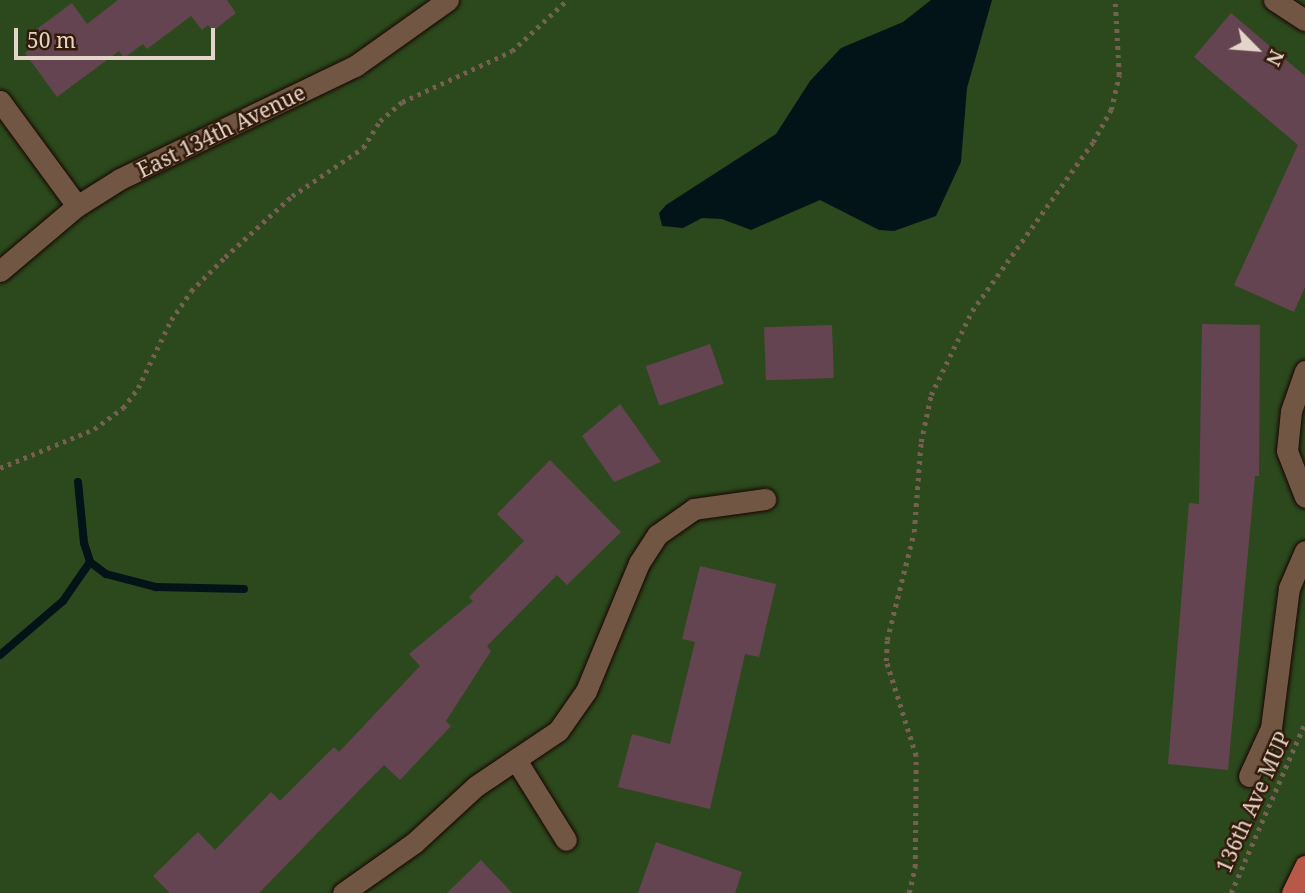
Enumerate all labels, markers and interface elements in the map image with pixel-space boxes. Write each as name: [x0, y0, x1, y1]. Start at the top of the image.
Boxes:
scale bar: [18, 14, 219, 58]
north arrow: [1221, 14, 1291, 84]
text: 50 m: [27, 26, 76, 54]
text: N: [1260, 46, 1290, 70]
street label: East 134th Avenue: [133, 79, 309, 183]
street label: 136th Ave MUP: [1211, 728, 1295, 876]

